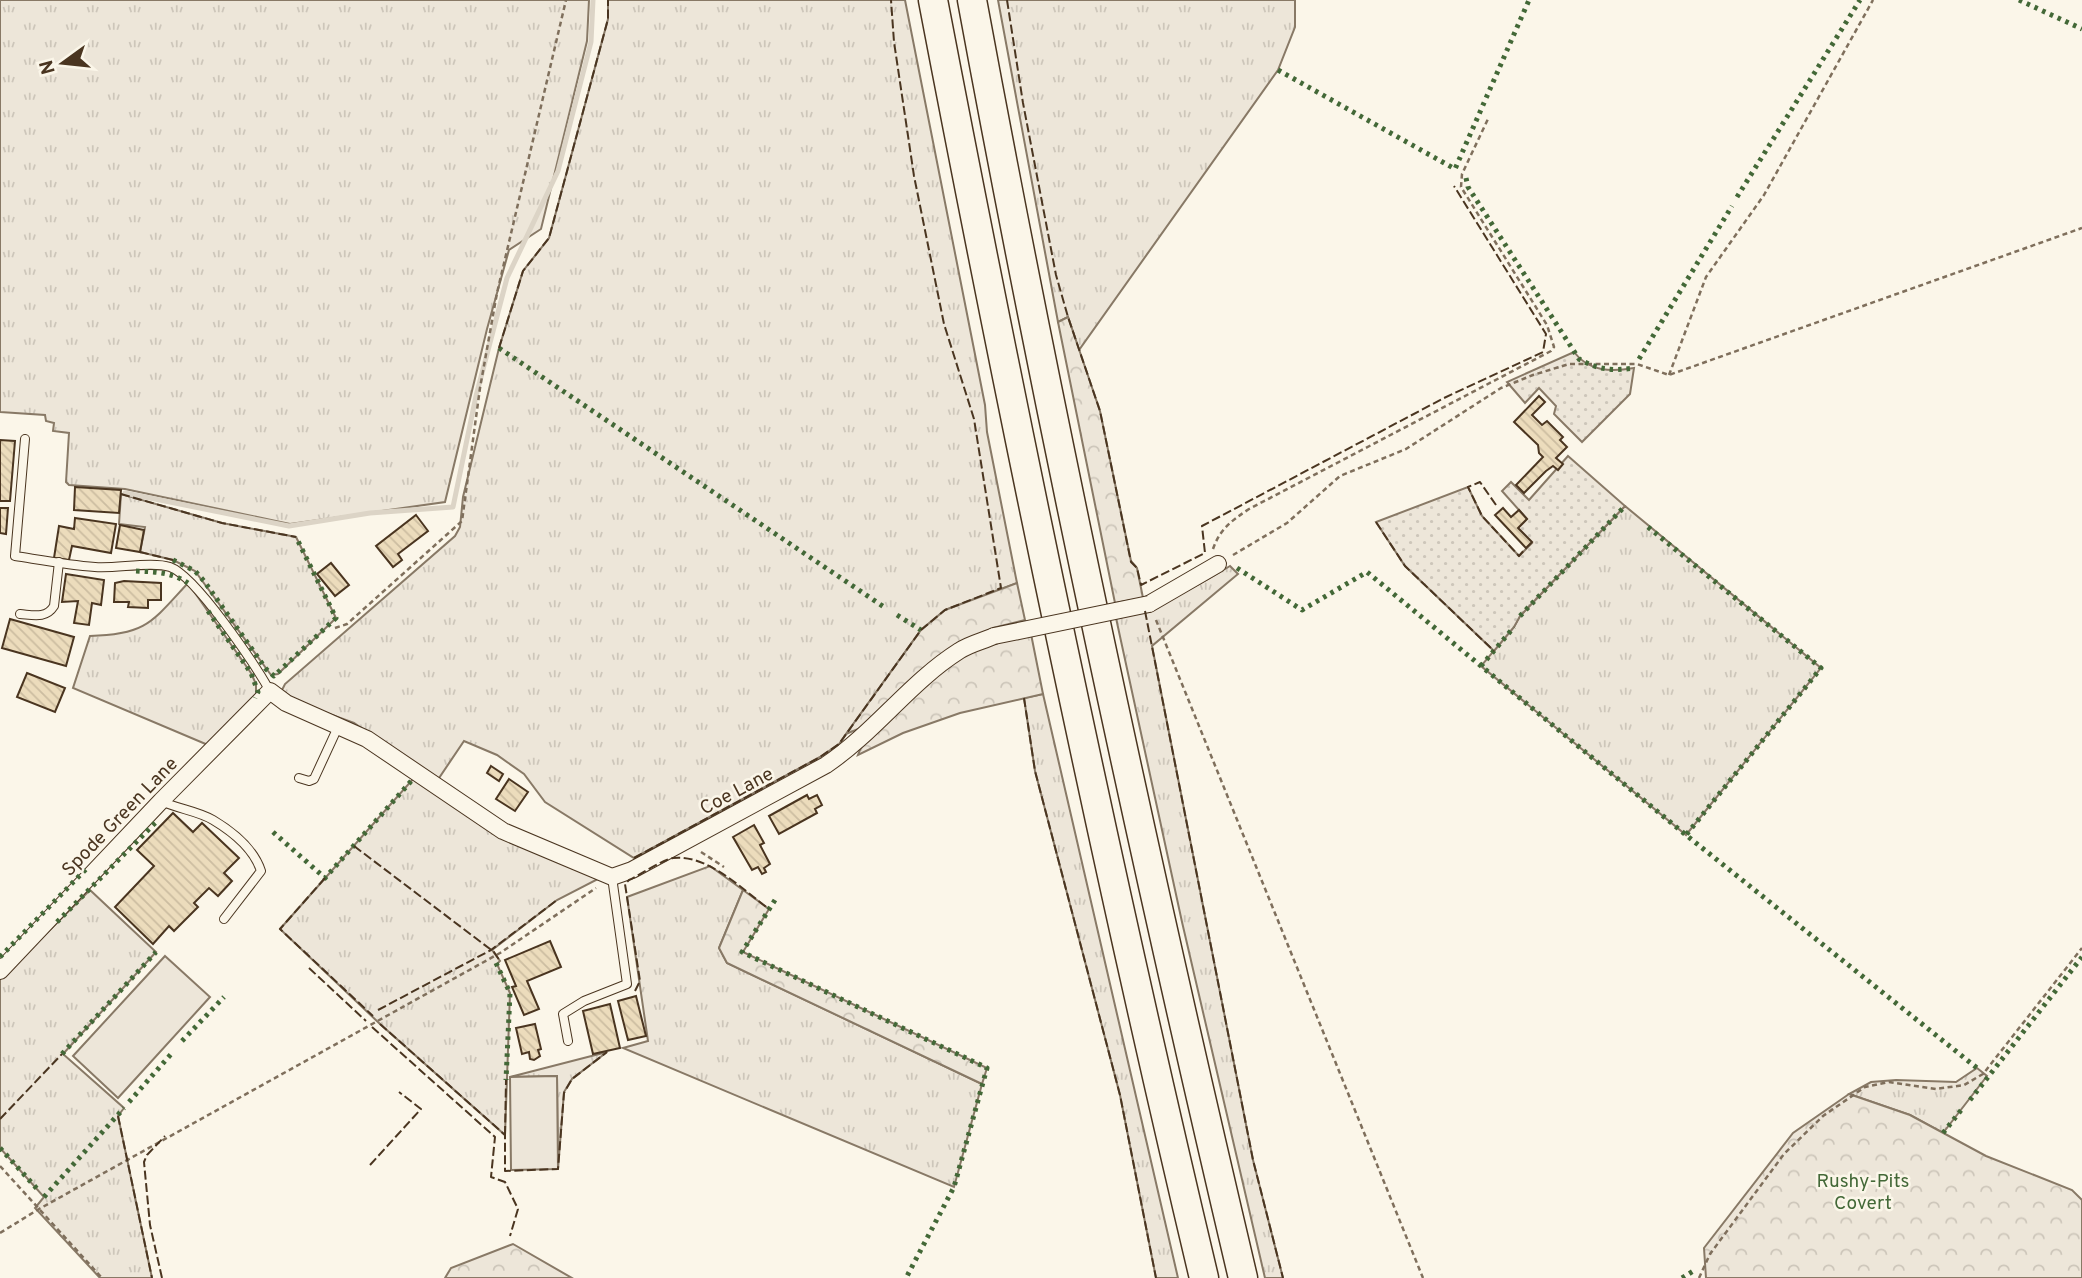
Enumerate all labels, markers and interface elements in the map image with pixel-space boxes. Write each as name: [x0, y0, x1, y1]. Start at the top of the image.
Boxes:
north arrow: [28, 28, 98, 98]
text: N: [35, 57, 62, 77]
street label: Spode Green Lane: [57, 753, 184, 882]
street label: Coe Lane: [696, 762, 778, 821]
park label: Rushy-Pits Covert: [1817, 1170, 1909, 1216]

